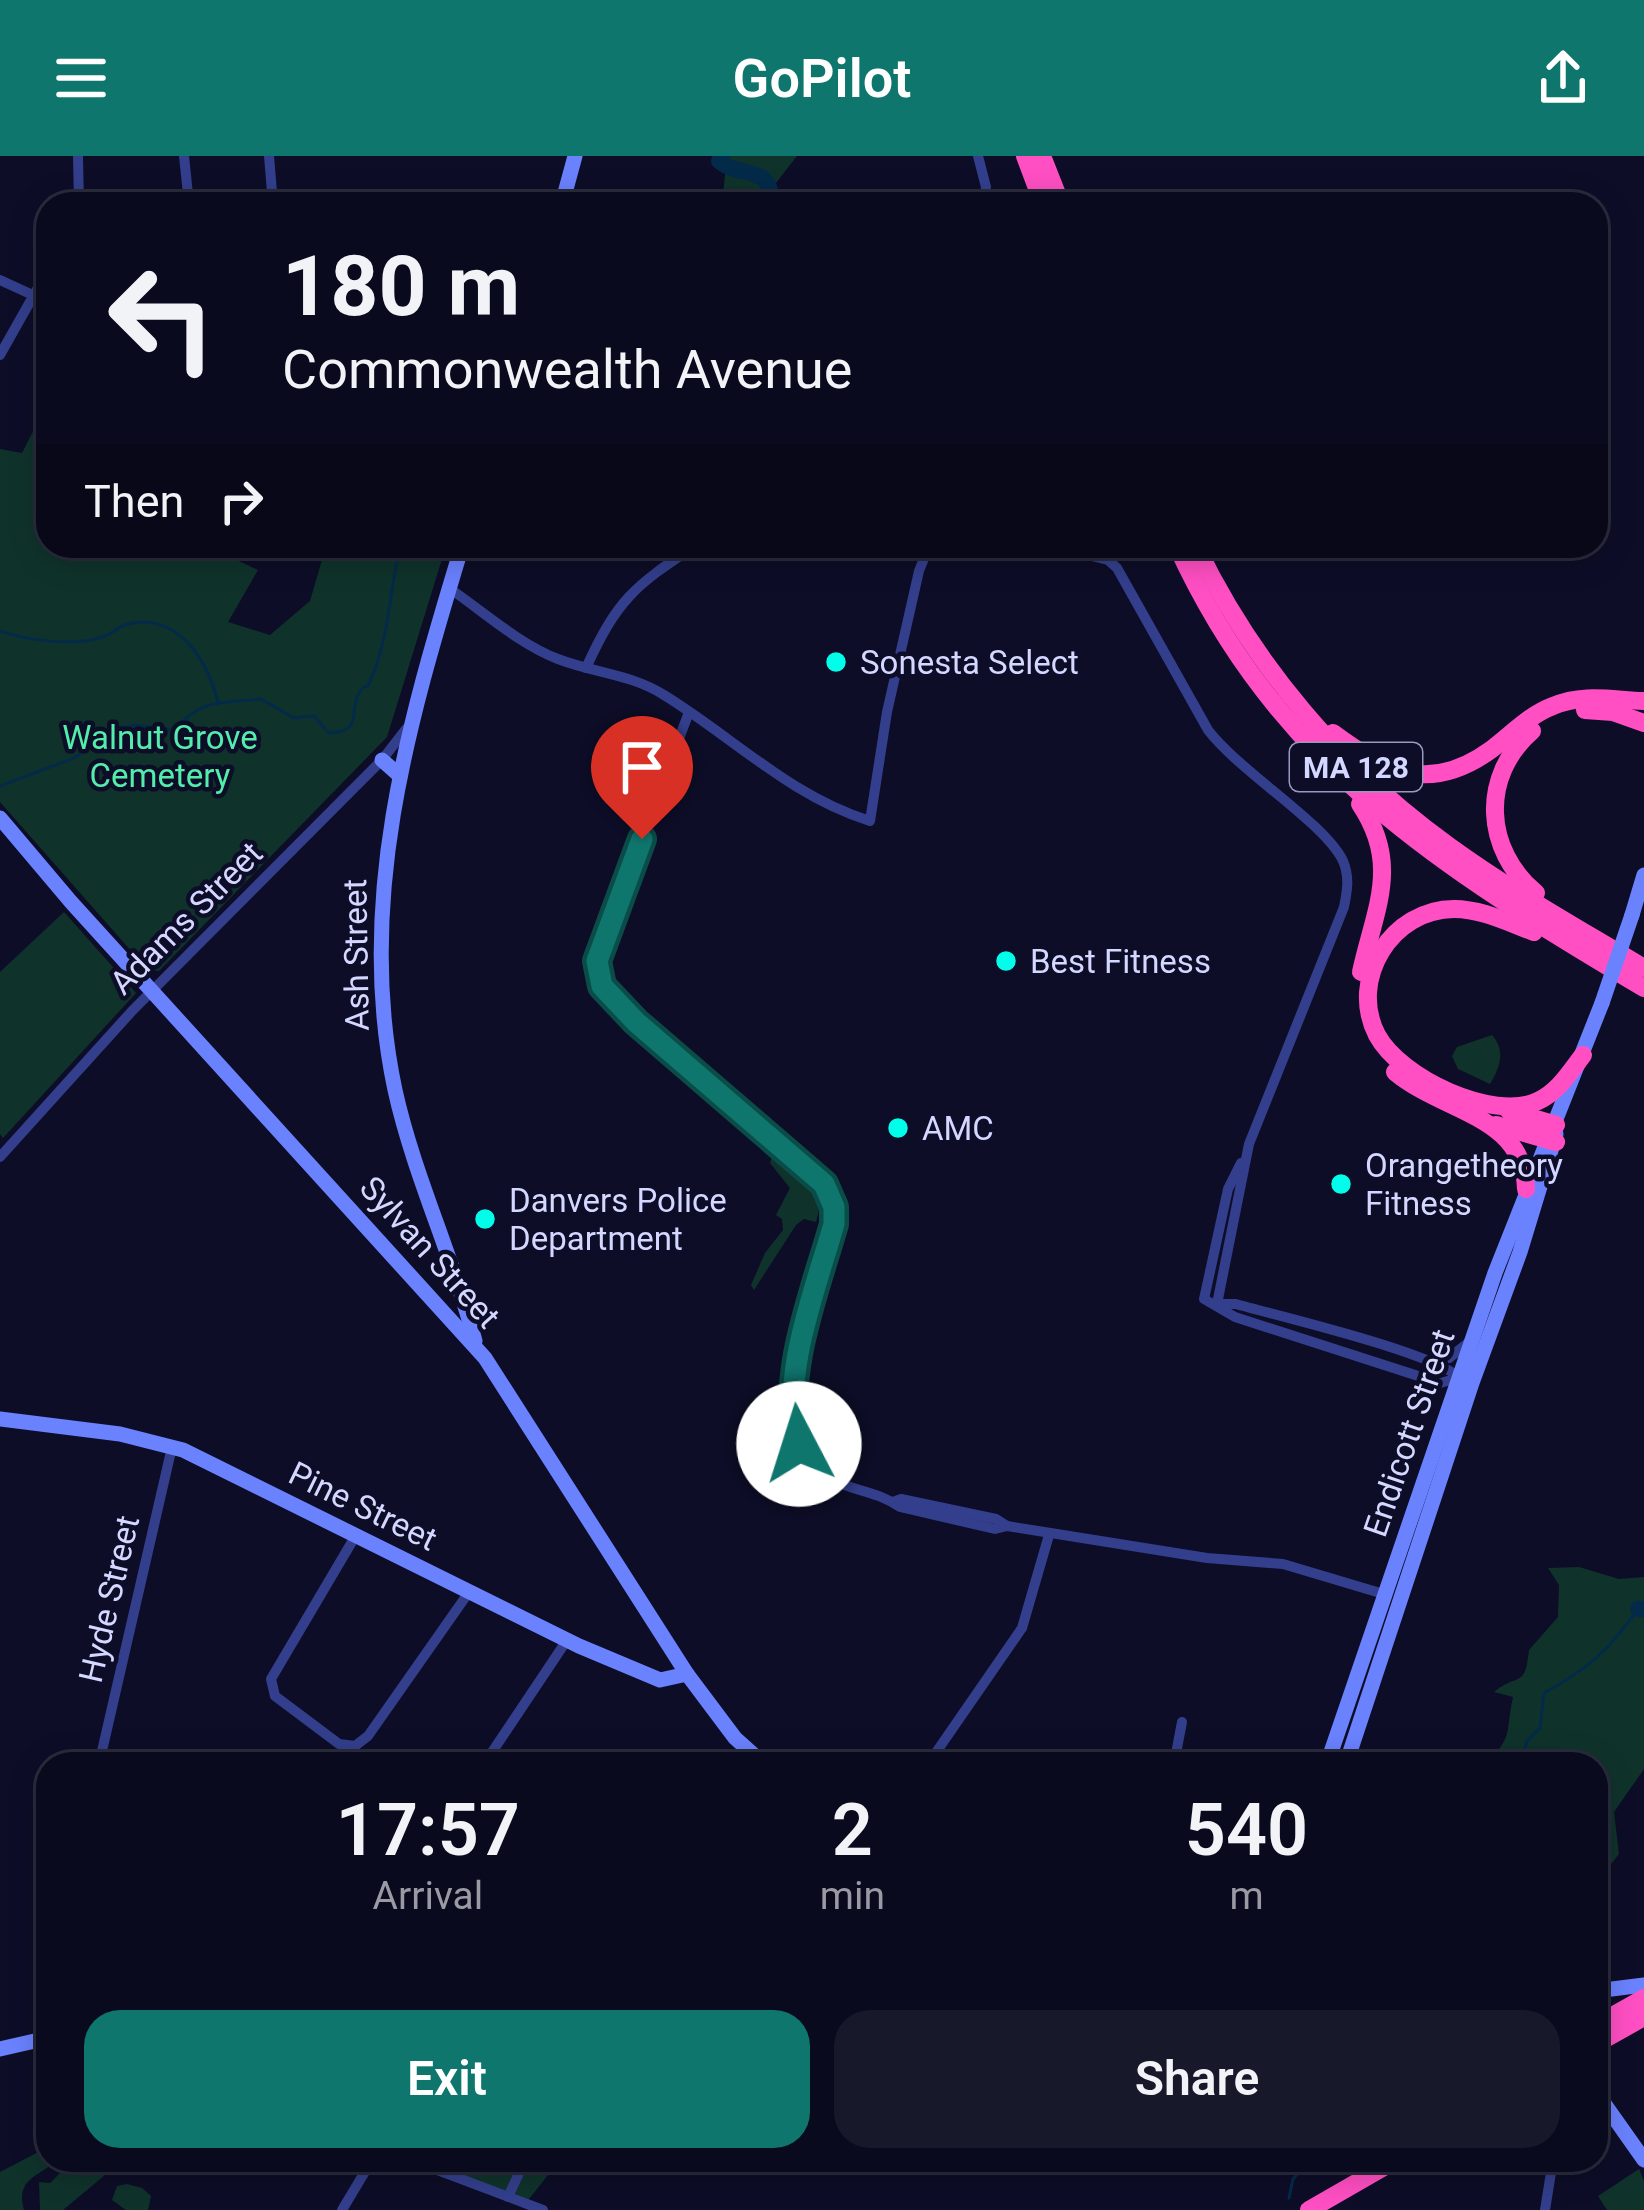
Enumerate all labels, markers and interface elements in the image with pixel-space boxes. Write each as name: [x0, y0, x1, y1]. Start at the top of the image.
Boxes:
icon: menu: [48, 45, 114, 111]
icon: share: [1530, 45, 1596, 111]
text: GoPilot: [733, 47, 911, 110]
text: 180 m: [282, 237, 520, 336]
icon: left: [84, 240, 240, 396]
text: Commonwealth Avenue: [282, 338, 852, 401]
icon: right: [208, 468, 274, 534]
text: Then: [84, 475, 184, 528]
place label: Sonesta Select: [860, 643, 1079, 682]
marker: Sonesta Select: [823, 649, 849, 675]
pin: [591, 716, 693, 839]
park label: Walnut Grove Cemetery: [62, 718, 258, 795]
icon: arrive: [609, 734, 675, 800]
road number: MA 128: [1290, 743, 1422, 791]
street label: Adams Street: [102, 834, 270, 1002]
street label: Ash Street: [335, 879, 377, 1031]
place label: Best Fitness: [1030, 942, 1211, 981]
marker: Best Fitness: [993, 948, 1019, 974]
place label: AMC: [922, 1109, 994, 1148]
marker: AMC: [885, 1115, 911, 1141]
place label: Orangetheory Fitness: [1365, 1146, 1563, 1223]
street label: Sylvan Street: [352, 1168, 508, 1336]
marker: Orangetheory Fitness: [1328, 1171, 1354, 1197]
place label: Danvers Police Department: [509, 1181, 727, 1258]
marker: Danvers Police Department: [472, 1206, 498, 1232]
street label: Endicott Street: [1355, 1324, 1463, 1542]
position arrow: [736, 1381, 862, 1507]
street label: Pine Street: [283, 1453, 443, 1559]
street label: Hyde Street: [71, 1512, 147, 1686]
text: 17:57: [336, 1788, 520, 1873]
text: 2: [832, 1788, 873, 1873]
text: 540: [1185, 1788, 1308, 1873]
text: Arrival: [373, 1873, 483, 1919]
text: min: [820, 1873, 885, 1919]
text: m: [1229, 1873, 1264, 1919]
button: Exit: [84, 2010, 810, 2148]
button: Share: [834, 2010, 1560, 2148]

